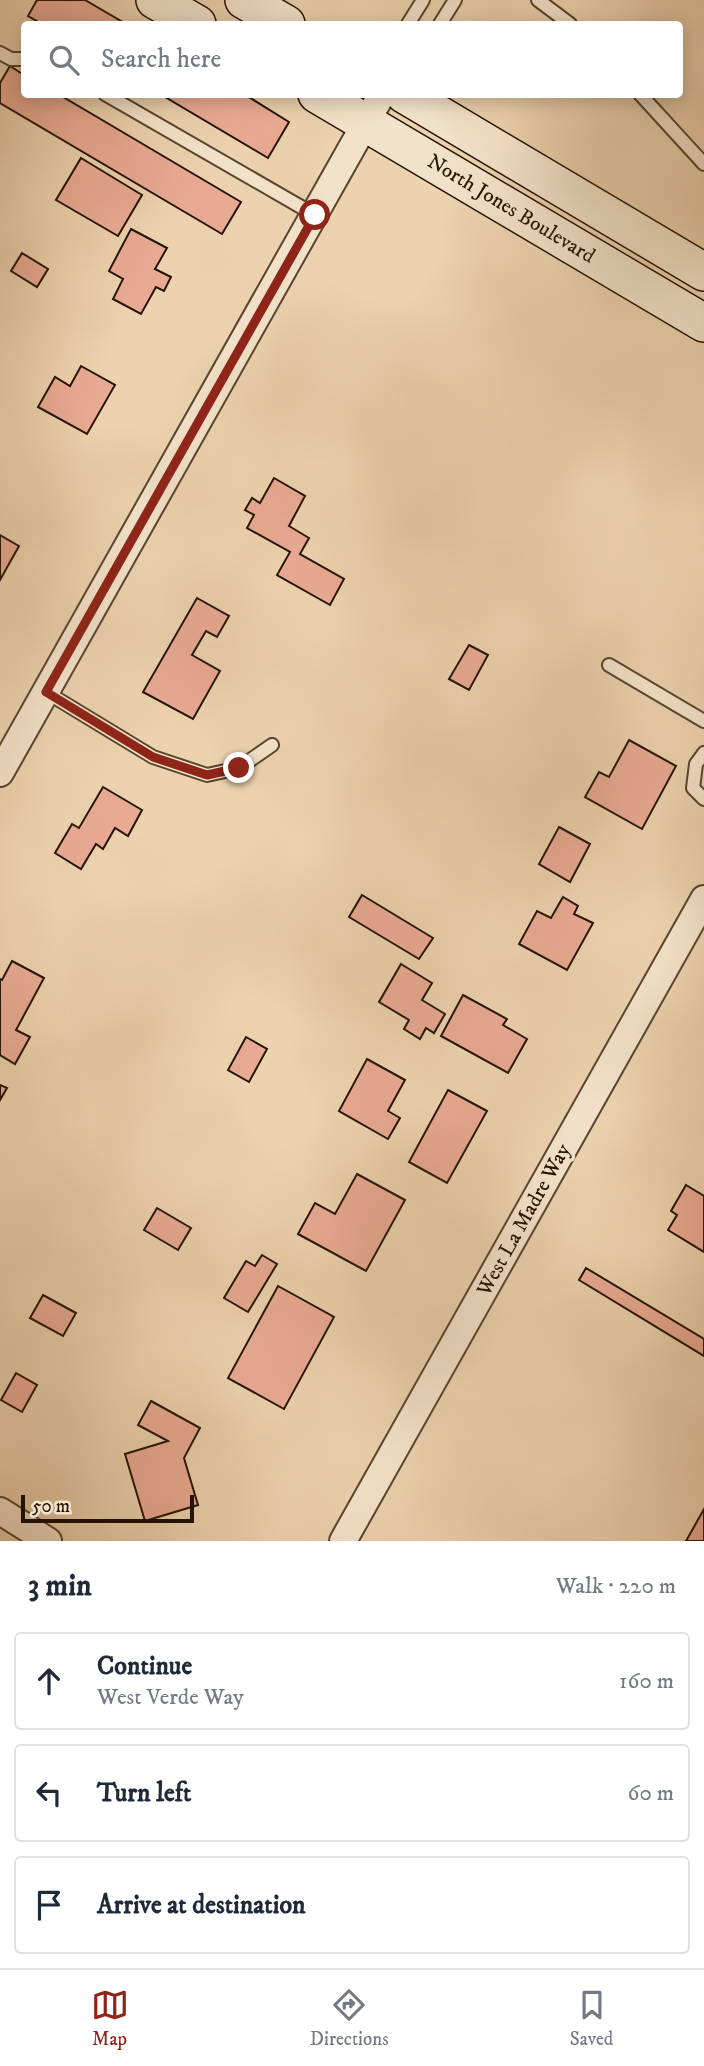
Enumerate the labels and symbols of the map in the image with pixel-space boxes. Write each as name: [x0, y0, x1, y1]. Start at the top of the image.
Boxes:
street label: North Jones Boulevard: [422, 149, 600, 270]
route start: [299, 199, 330, 230]
route end: [223, 752, 254, 783]
street label: West La Madre Way: [471, 1138, 577, 1302]
scale bar: [21, 1492, 194, 1524]

